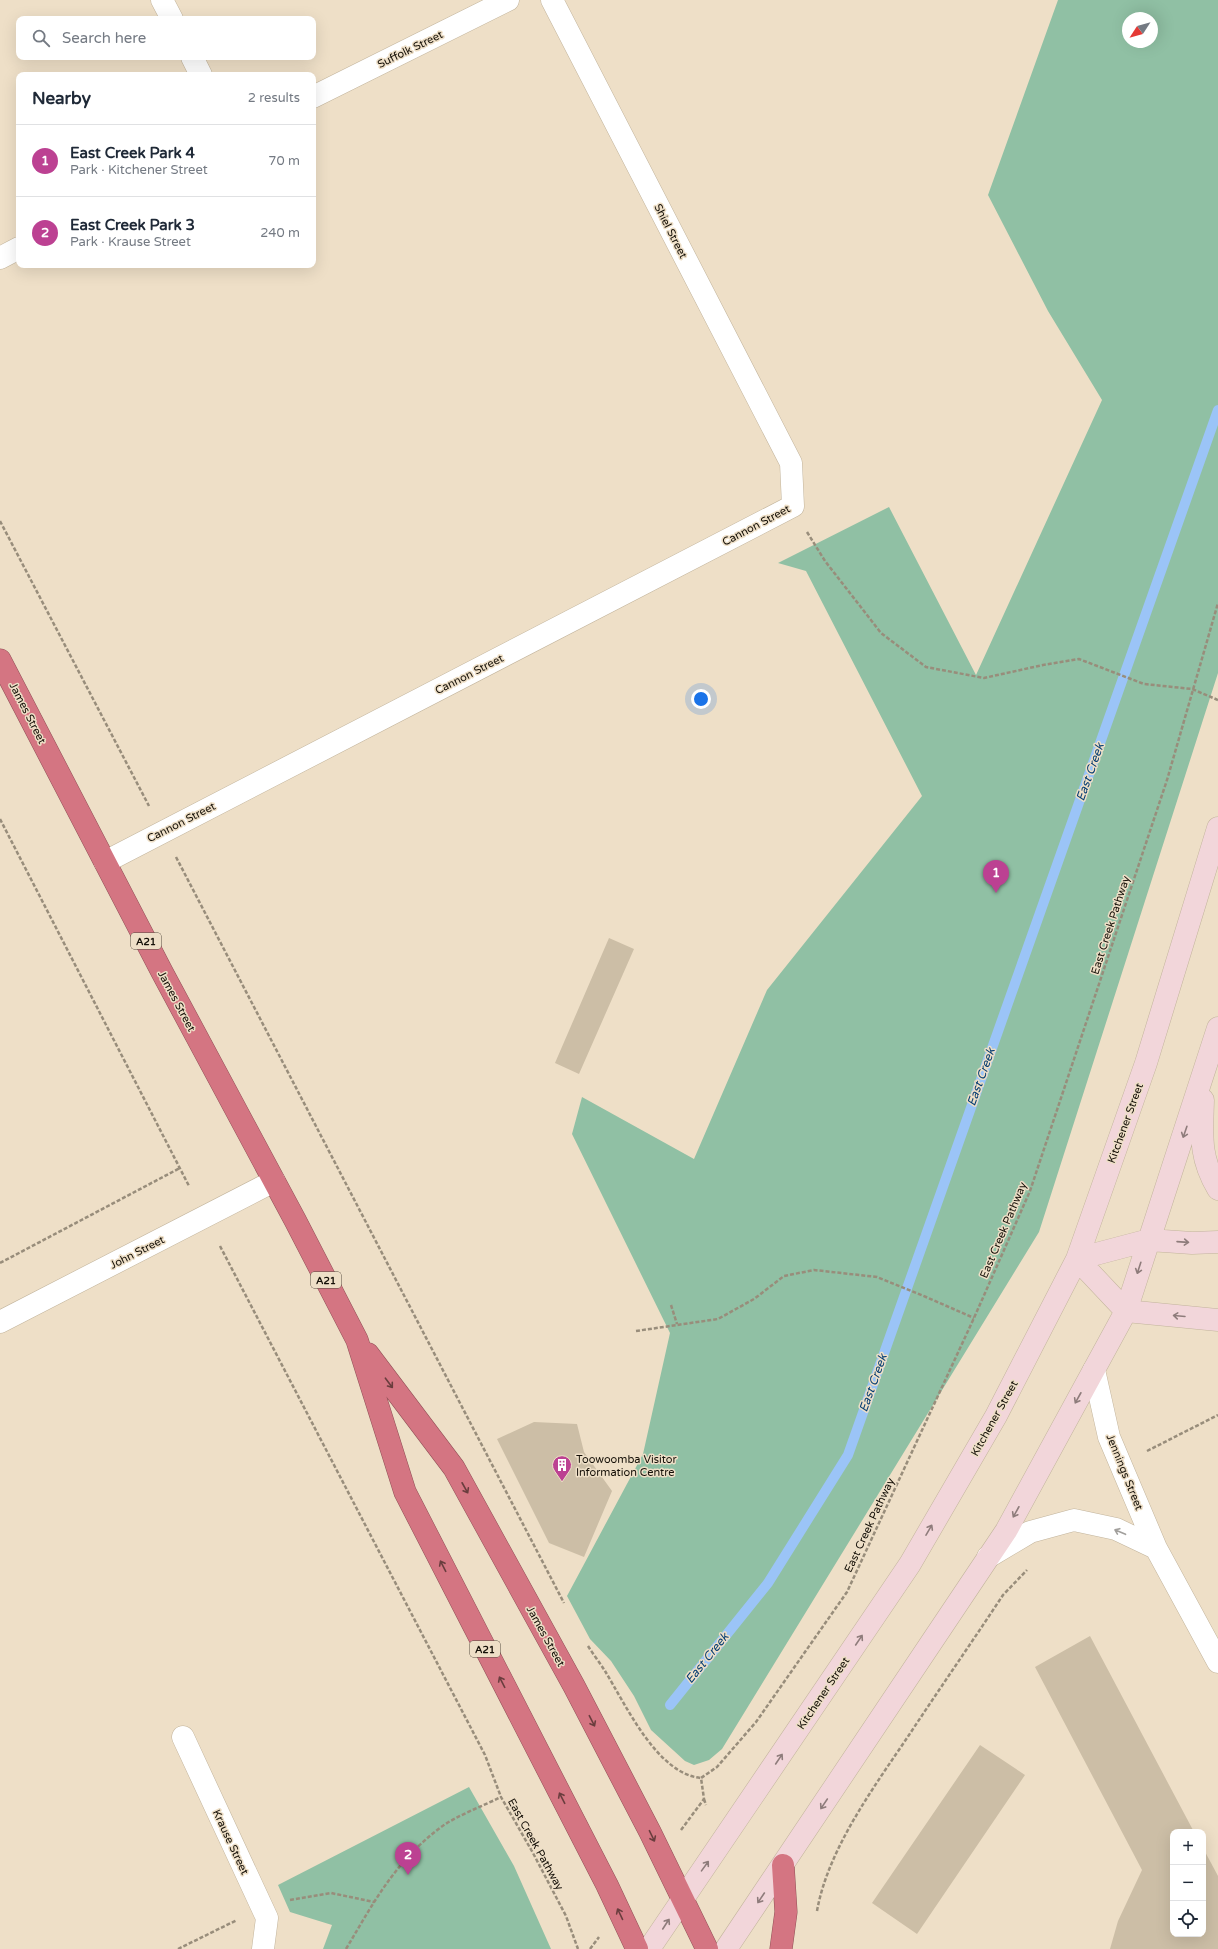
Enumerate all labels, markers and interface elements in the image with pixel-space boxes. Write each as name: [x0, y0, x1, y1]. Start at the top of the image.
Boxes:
north arrow: [1122, 12, 1158, 48]
search box: [16, 16, 316, 60]
icon: search: [30, 27, 52, 49]
street label: Suffolk Street: [375, 28, 445, 71]
text: Search here: [62, 29, 146, 47]
text: Nearby: [32, 88, 91, 109]
text: 2 results: [248, 90, 300, 106]
text: East Creek Park 4: [70, 144, 195, 162]
text: 1: [41, 153, 49, 169]
text: 70 m: [268, 153, 300, 169]
text: Park · Kitchener Street: [70, 162, 208, 178]
street label: Shiel Street: [651, 202, 690, 261]
text: East Creek Park 3: [70, 216, 195, 234]
text: 2: [41, 225, 49, 241]
text: 240 m: [260, 225, 300, 241]
text: Park · Krause Street: [70, 234, 191, 250]
street label: Cannon Street: [720, 502, 792, 549]
street label: Cannon Street: [433, 652, 506, 697]
street label: James Street: [7, 680, 49, 746]
your location: [691, 689, 711, 709]
water label: East Creek: [1073, 740, 1107, 803]
street label: Cannon Street: [145, 800, 218, 845]
pin: 1: [983, 860, 1009, 893]
street label: East Creek Pathway: [1088, 874, 1133, 976]
road number: A21: [131, 933, 161, 949]
street label: James Street: [155, 969, 198, 1034]
water label: East Creek: [964, 1045, 998, 1108]
street label: Kitchener Street: [1105, 1081, 1146, 1165]
one-way arrow: [1181, 1125, 1188, 1138]
street label: East Creek Pathway: [977, 1180, 1030, 1280]
street label: John Street: [108, 1233, 167, 1272]
one-way arrow: [1176, 1239, 1189, 1246]
one-way arrow: [1135, 1262, 1143, 1274]
road number: A21: [311, 1272, 341, 1288]
one-way arrow: [1173, 1313, 1186, 1320]
water label: East Creek: [856, 1351, 890, 1414]
one-way arrow: [385, 1377, 393, 1388]
street label: Kitchener Street: [968, 1378, 1021, 1458]
one-way arrow: [1074, 1392, 1082, 1404]
street label: Jennings Street: [1103, 1432, 1146, 1512]
place label: Toowoomba Visitor Information Centre: [576, 1453, 677, 1479]
building icon: Toowoomba Visitor Information Centre: [551, 1454, 573, 1482]
street label: East Creek Pathway: [842, 1476, 897, 1575]
one-way arrow: [462, 1482, 469, 1494]
one-way arrow: [1012, 1506, 1020, 1518]
one-way arrow: [926, 1525, 934, 1537]
one-way arrow: [1115, 1527, 1127, 1535]
one-way arrow: [439, 1561, 446, 1573]
street label: James Street: [524, 1604, 568, 1669]
water label: East Creek: [683, 1629, 732, 1686]
one-way arrow: [855, 1635, 863, 1646]
road number: A21: [470, 1641, 500, 1657]
street label: Kitchener Street: [794, 1655, 852, 1732]
one-way arrow: [498, 1676, 505, 1688]
one-way arrow: [589, 1715, 596, 1727]
one-way arrow: [775, 1754, 783, 1765]
one-way arrow: [558, 1792, 565, 1804]
street label: East Creek Pathway: [505, 1796, 566, 1892]
one-way arrow: [820, 1798, 828, 1809]
street label: Krause Street: [210, 1808, 251, 1877]
map controls: [1170, 1829, 1206, 1937]
button: +: [1170, 1829, 1206, 1865]
one-way arrow: [649, 1830, 656, 1842]
pin: 2: [395, 1842, 421, 1875]
one-way arrow: [701, 1861, 709, 1872]
button: −: [1170, 1865, 1206, 1901]
one-way arrow: [757, 1892, 765, 1903]
button: locate: [1170, 1901, 1206, 1937]
one-way arrow: [616, 1908, 623, 1920]
one-way arrow: [661, 1918, 670, 1929]

